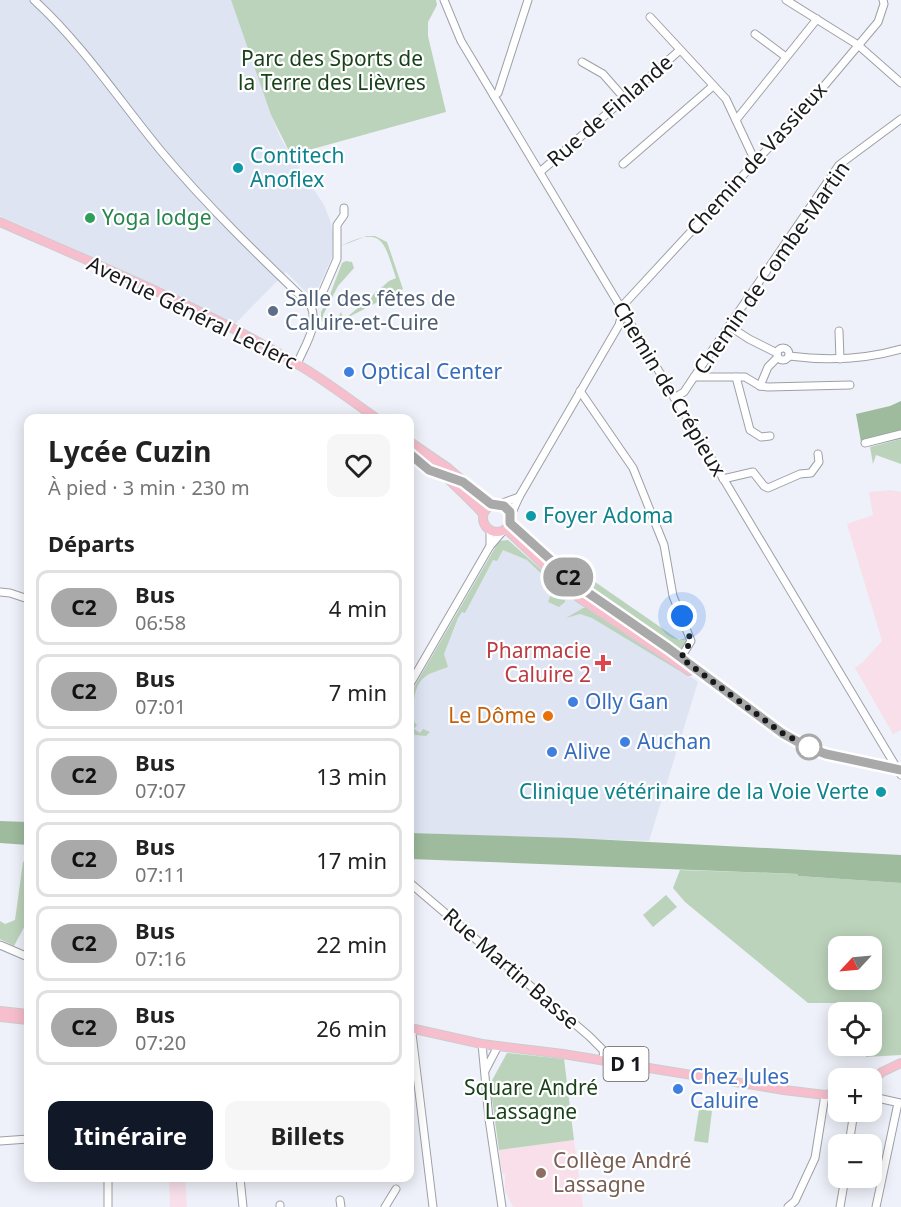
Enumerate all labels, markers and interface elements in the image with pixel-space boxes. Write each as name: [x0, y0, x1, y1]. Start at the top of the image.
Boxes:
park label: Parc des Sports de la Terre des Lièvres: [238, 44, 426, 96]
street label: Rue de Finlande: [541, 48, 678, 173]
street label: Chemin de Vassieux: [680, 76, 833, 241]
place label: Contitech Anoflex: [250, 141, 344, 193]
street label: Chemin de Combe-Martin: [687, 155, 856, 380]
marker: Contitech Anoflex: [231, 161, 245, 175]
place label: Yoga lodge: [102, 203, 212, 231]
marker: Yoga lodge: [83, 211, 97, 225]
street label: Avenue Général Leclerc: [83, 249, 302, 375]
place label: Salle des fêtes de Caluire-et-Cuire: [285, 284, 456, 336]
street label: Chemin de Crépieux: [606, 296, 733, 481]
marker: Salle des fêtes de Caluire-et-Cuire: [266, 304, 280, 318]
place label: Optical Center: [361, 357, 503, 385]
marker: Optical Center: [342, 365, 356, 379]
text: Lycée Cuzin: [48, 432, 211, 470]
button: heart: [327, 434, 390, 497]
text: À pied · 3 min · 230 m: [48, 474, 250, 501]
place label: Foyer Adoma: [543, 501, 673, 529]
marker: Foyer Adoma: [524, 509, 538, 523]
text: Départs: [48, 528, 135, 558]
line badge: C2: [541, 558, 595, 596]
text: C2: [555, 563, 581, 591]
text: Bus: [135, 579, 175, 609]
text: C2: [71, 593, 97, 621]
text: 4 min: [329, 593, 387, 623]
your location: [667, 601, 697, 631]
text: 06:58: [135, 609, 186, 636]
place label: Pharmacie Caluire 2: [486, 636, 591, 688]
marker: Pharmacie Caluire 2: [596, 656, 610, 670]
text: Bus: [135, 663, 175, 693]
text: C2: [71, 677, 97, 705]
text: 7 min: [329, 677, 387, 707]
place label: Olly Gan: [585, 687, 668, 715]
text: 07:01: [135, 693, 186, 720]
marker: Olly Gan: [566, 695, 580, 709]
place label: Le Dôme: [448, 701, 536, 729]
marker: Le Dôme: [541, 709, 555, 723]
place label: Auchan: [637, 727, 711, 755]
unlabelled marker: [796, 734, 822, 760]
marker: Auchan: [618, 735, 632, 749]
place label: Alive: [564, 737, 611, 765]
marker: Alive: [545, 745, 559, 759]
text: Bus: [135, 747, 175, 777]
text: C2: [71, 761, 97, 789]
text: 13 min: [316, 761, 387, 791]
text: 07:07: [135, 777, 186, 804]
place label: Clinique vétérinaire de la Voie Verte: [519, 777, 869, 805]
marker: Clinique vétérinaire de la Voie Verte: [874, 785, 888, 799]
text: Bus: [135, 831, 175, 861]
text: C2: [71, 845, 97, 873]
text: 17 min: [316, 845, 387, 875]
text: 07:11: [135, 861, 186, 888]
street label: Rue Martin Basse: [438, 901, 586, 1035]
text: Bus: [135, 915, 175, 945]
text: C2: [71, 929, 97, 957]
text: 22 min: [316, 929, 387, 959]
north arrow: [828, 936, 882, 990]
map controls: [828, 936, 882, 1188]
text: 07:16: [135, 945, 186, 972]
text: Bus: [135, 999, 175, 1029]
button: locate: [828, 1002, 882, 1056]
text: C2: [71, 1013, 97, 1041]
text: 26 min: [316, 1013, 387, 1043]
text: 07:20: [135, 1029, 186, 1056]
road number: D 1: [604, 1047, 648, 1081]
place label: Chez Jules Caluire: [690, 1062, 789, 1114]
button: +: [828, 1068, 882, 1122]
park label: Square André Lassagne: [464, 1073, 598, 1125]
marker: Chez Jules Caluire: [671, 1082, 685, 1096]
button: Itinéraire: [48, 1101, 213, 1170]
button: Billets: [225, 1101, 390, 1170]
button: −: [828, 1134, 882, 1188]
place label: Collège André Lassagne: [553, 1146, 691, 1198]
marker: Collège André Lassagne: [534, 1166, 548, 1180]

